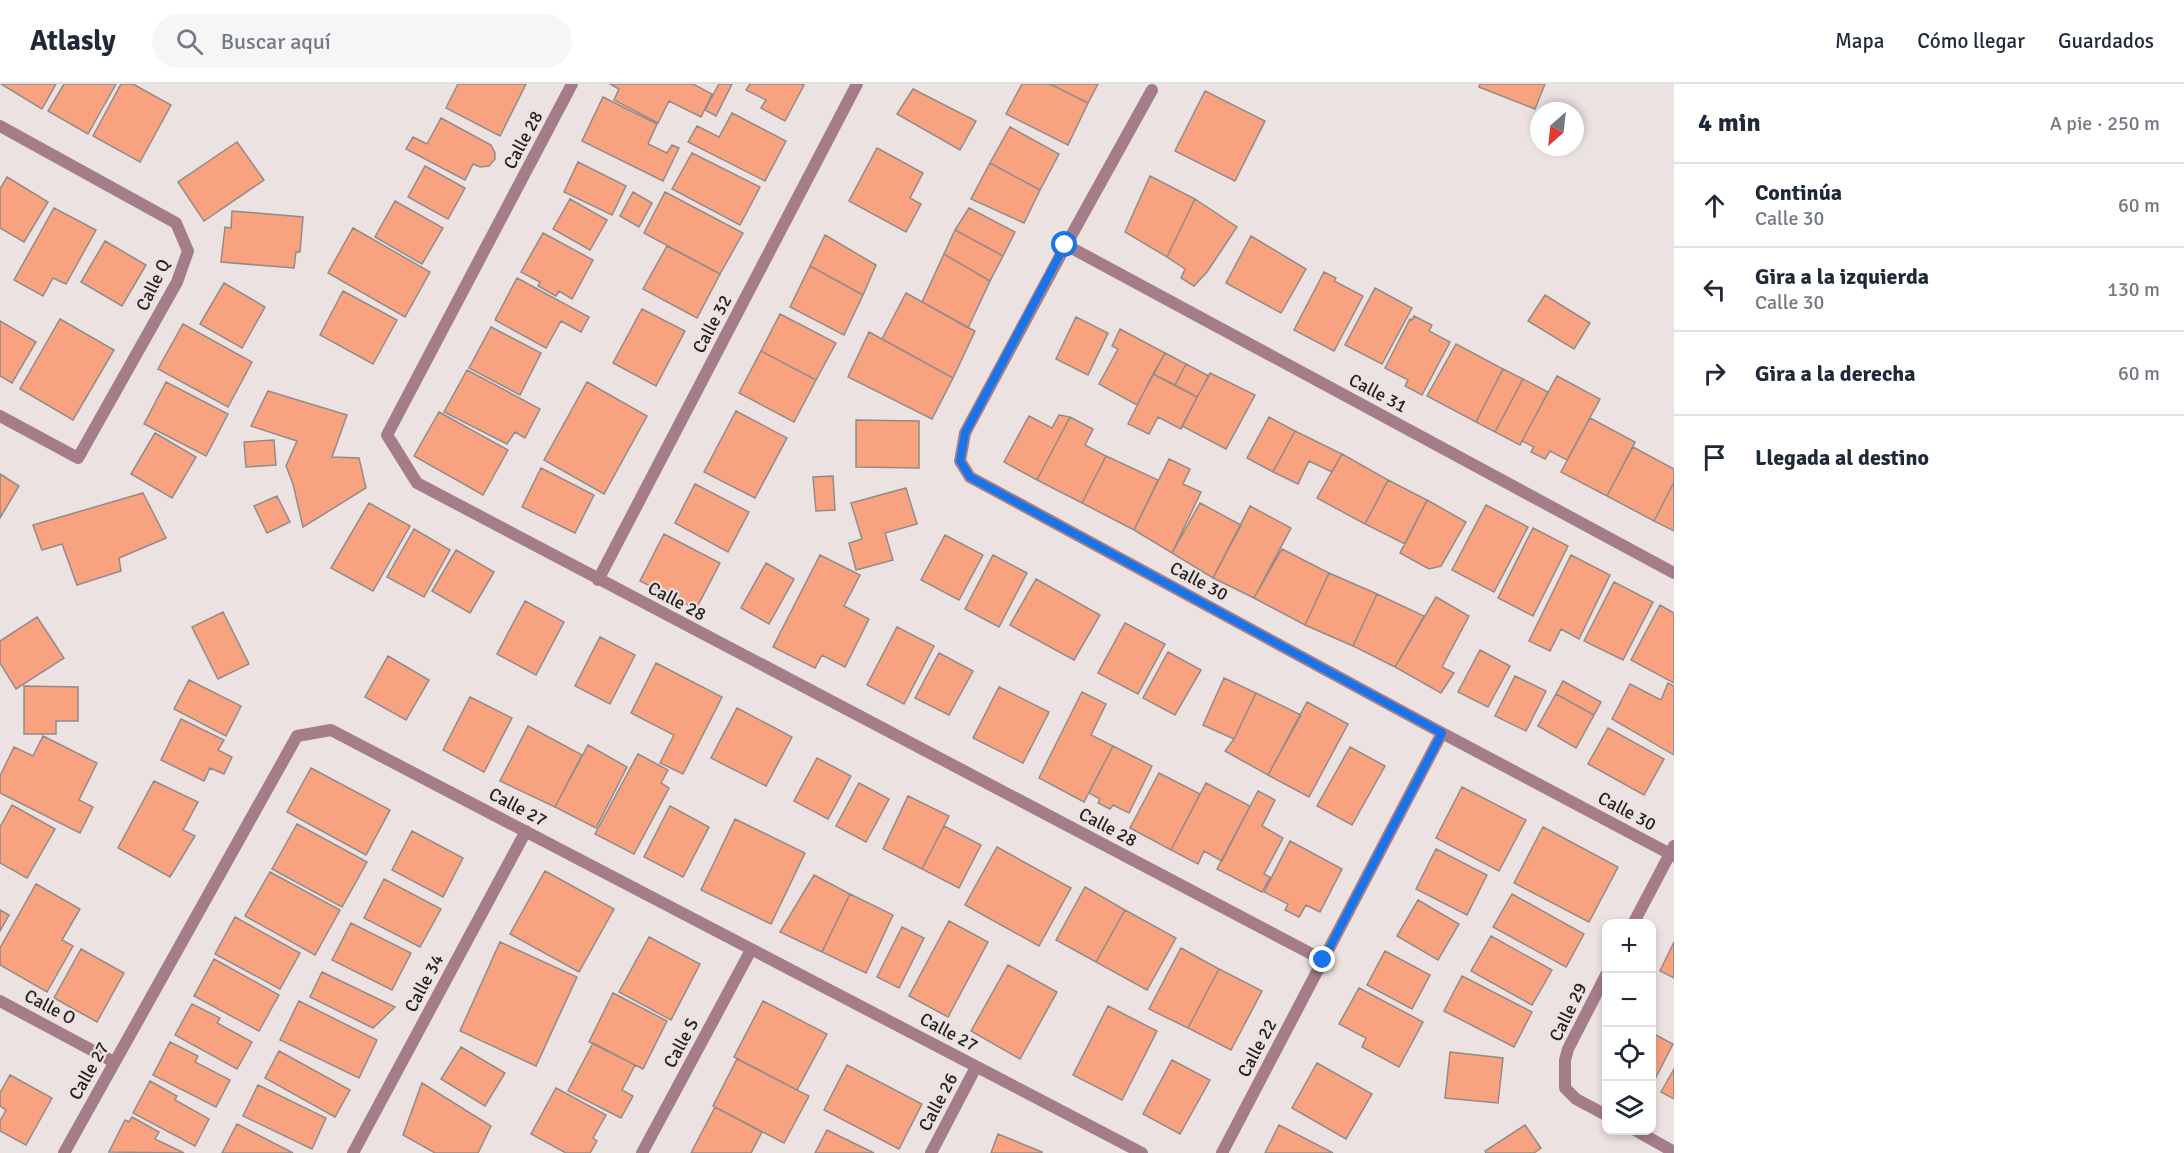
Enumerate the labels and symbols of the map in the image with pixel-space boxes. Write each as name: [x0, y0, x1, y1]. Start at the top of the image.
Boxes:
north arrow: [1530, 102, 1584, 156]
street label: Calle 28: [499, 107, 547, 173]
route start: [1051, 231, 1077, 257]
street label: Calle Q: [131, 256, 175, 314]
street label: Calle 32: [688, 291, 736, 357]
street label: Calle 31: [1345, 369, 1411, 417]
street label: Calle 30: [1166, 557, 1232, 605]
street label: Calle 28: [644, 577, 710, 625]
street label: Calle 27: [485, 783, 551, 831]
street label: Calle 30: [1594, 787, 1660, 835]
street label: Calle 28: [1075, 803, 1141, 851]
route end: [1309, 946, 1335, 972]
street label: Calle 34: [400, 950, 449, 1016]
street label: Calle 29: [1544, 979, 1592, 1045]
street label: Calle O: [21, 984, 79, 1030]
street label: Calle 27: [916, 1008, 982, 1056]
street label: Calle S: [659, 1014, 703, 1072]
street label: Calle 22: [1233, 1015, 1281, 1081]
street label: Calle 27: [64, 1038, 114, 1104]
street label: Calle 26: [914, 1069, 962, 1135]

